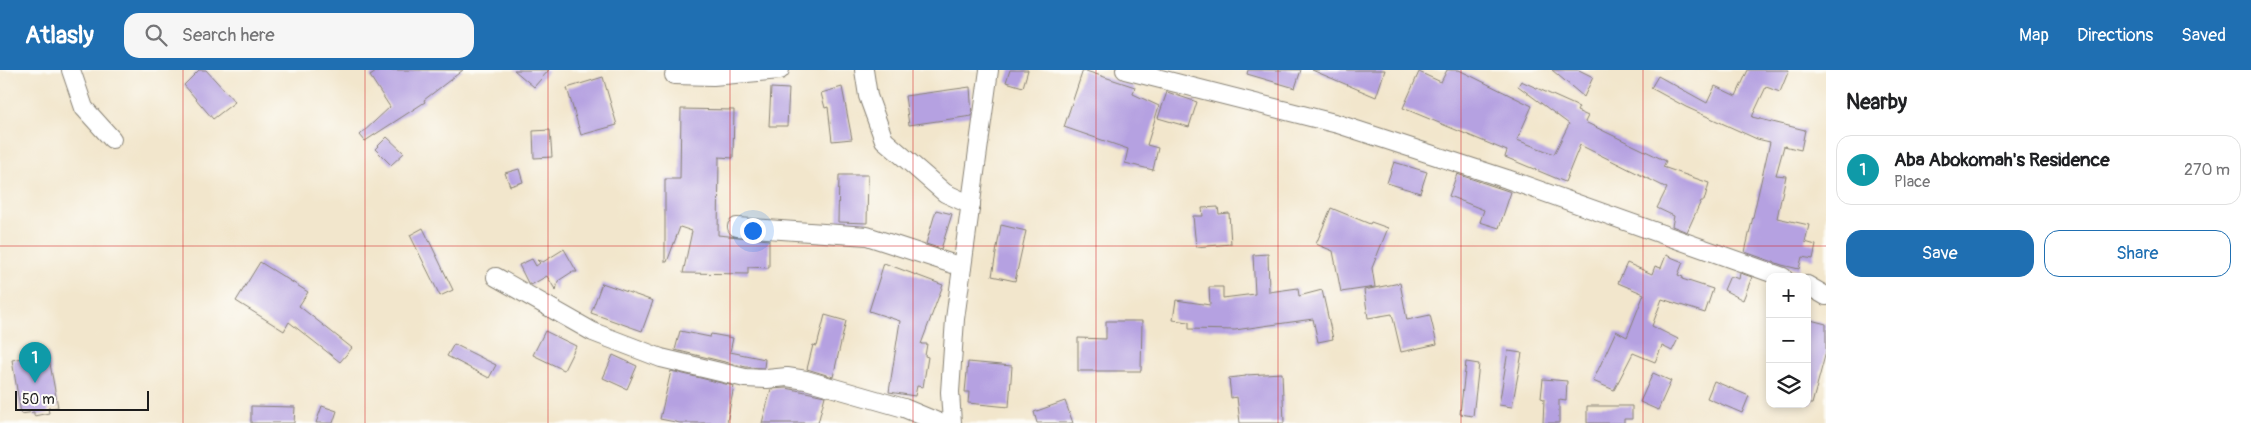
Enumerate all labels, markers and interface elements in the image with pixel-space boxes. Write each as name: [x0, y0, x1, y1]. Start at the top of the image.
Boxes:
search box: [124, 13, 474, 58]
text: Atlasly: [25, 21, 94, 50]
icon: search: [142, 21, 170, 49]
text: Search here: [182, 23, 275, 47]
text: Map: [2019, 24, 2049, 47]
text: Directions: [2077, 24, 2153, 47]
text: Saved: [2181, 24, 2226, 47]
text: Nearby: [1846, 89, 1907, 116]
text: Aba Abokomah's Residence: [1894, 148, 2110, 172]
text: 1: [1860, 160, 1866, 180]
text: 270 m: [2184, 160, 2230, 180]
text: Place: [1894, 172, 1930, 192]
your location: [740, 218, 766, 244]
button: Save: [1846, 230, 2034, 277]
button: Share: [2044, 230, 2231, 277]
map controls: [1766, 273, 1811, 408]
button: +: [1766, 273, 1811, 318]
button: −: [1766, 318, 1811, 363]
pin: 1: [19, 342, 51, 383]
button: layers: [1766, 363, 1811, 408]
scale bar: [15, 388, 149, 411]
text: 50 m: [22, 391, 55, 408]

